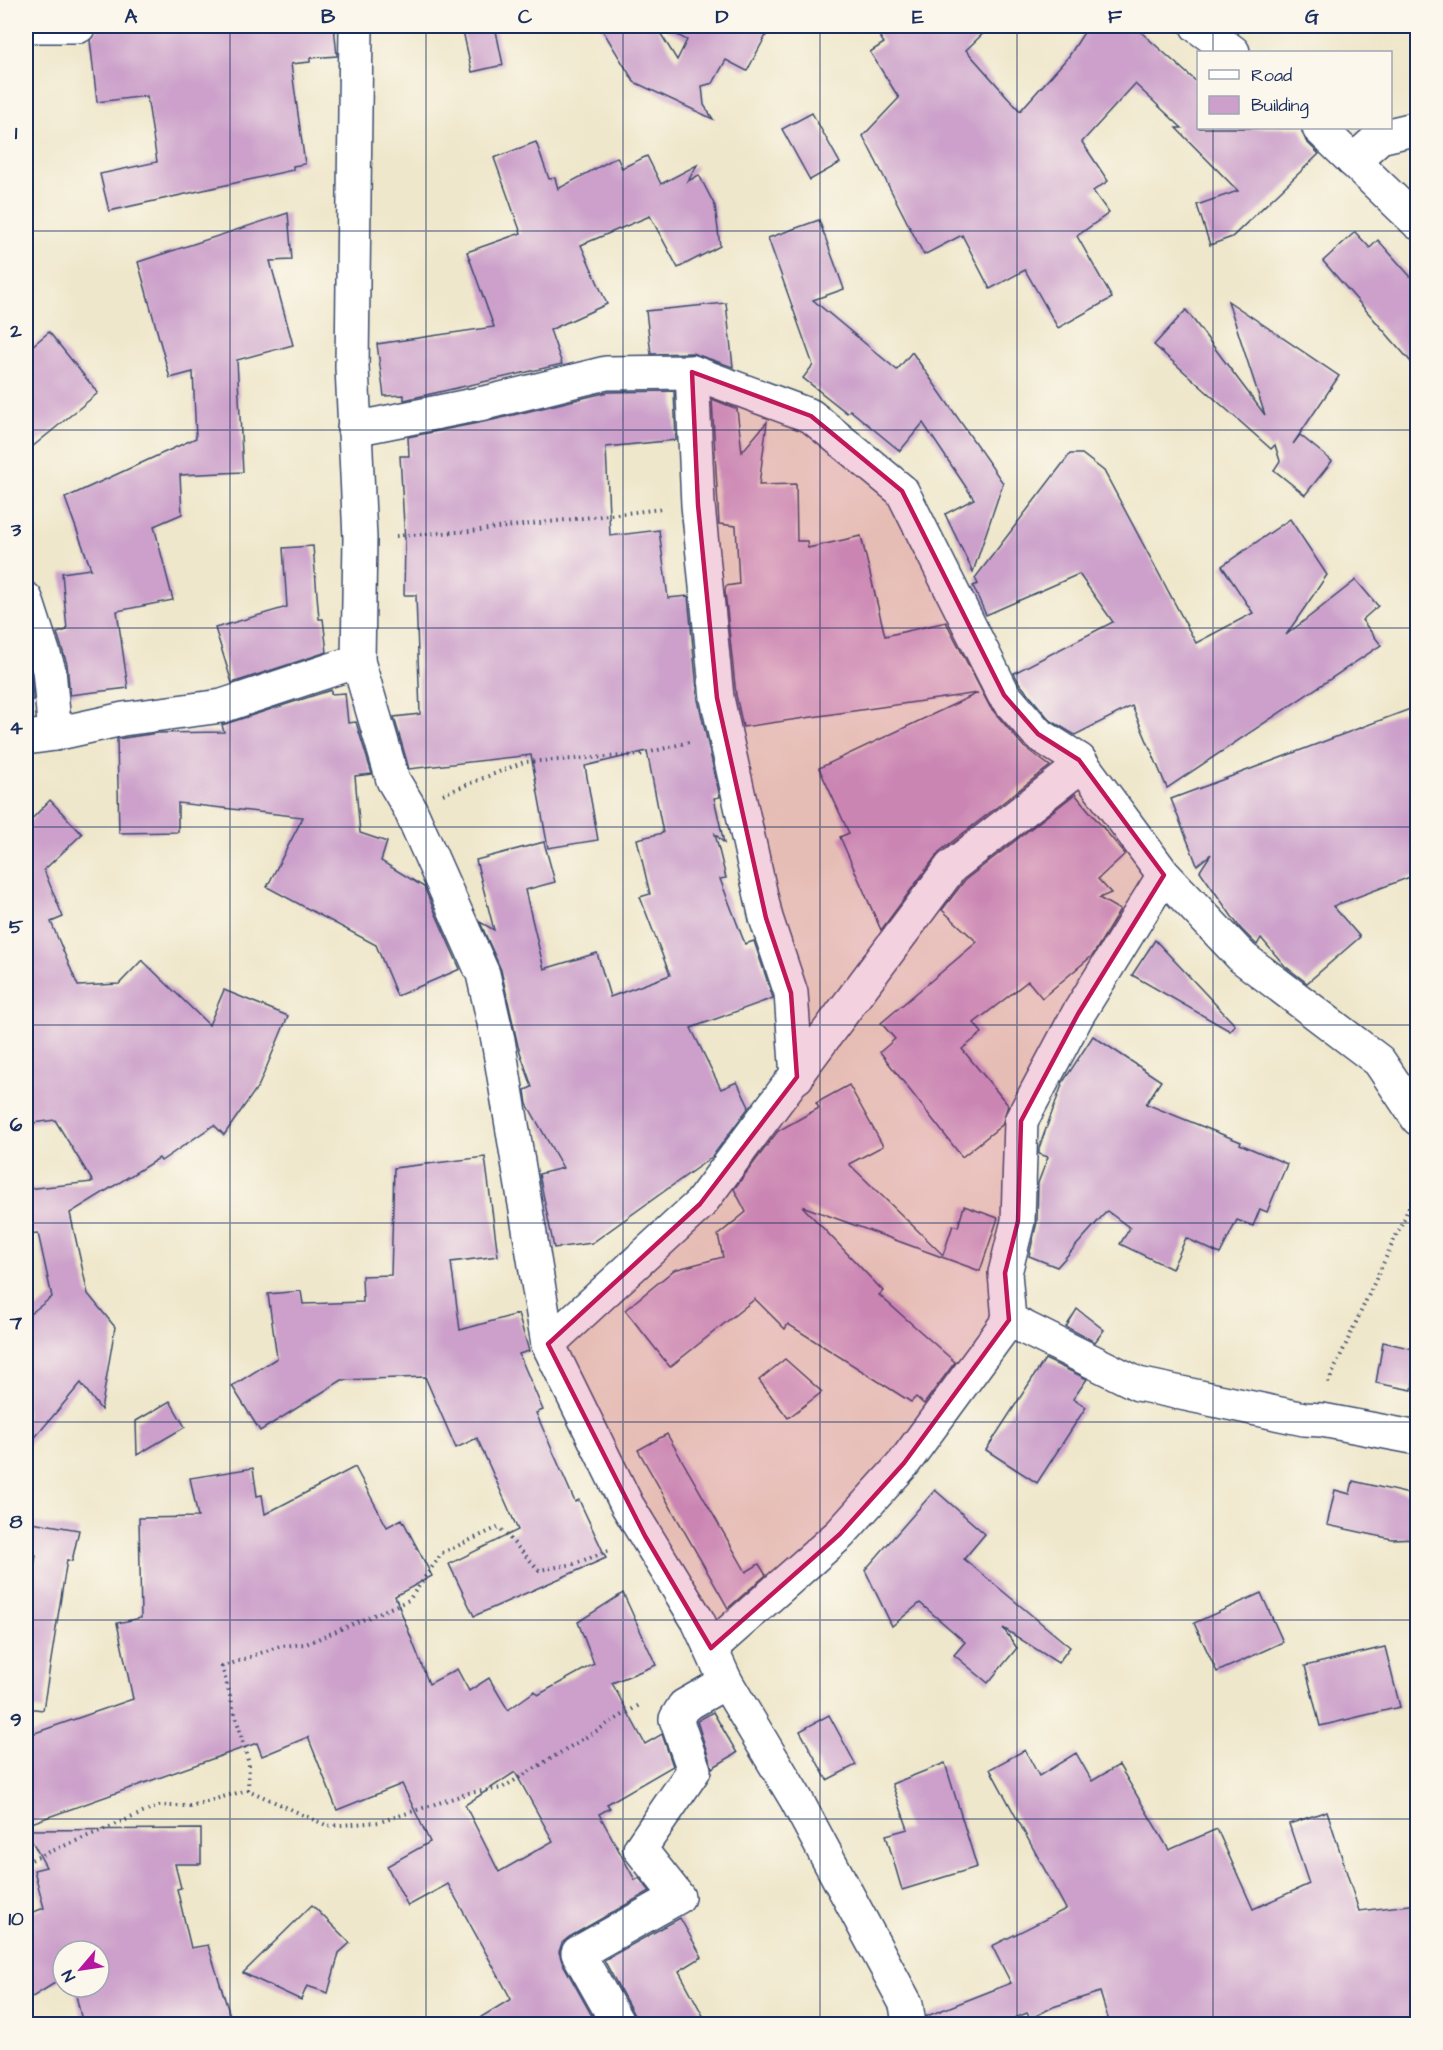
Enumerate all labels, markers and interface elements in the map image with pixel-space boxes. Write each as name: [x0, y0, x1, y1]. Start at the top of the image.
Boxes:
text: A: [125, 3, 138, 31]
text: B: [321, 3, 336, 31]
text: C: [518, 3, 533, 31]
text: D: [716, 3, 729, 31]
text: E: [912, 3, 924, 31]
text: F: [1108, 3, 1123, 31]
text: G: [1305, 3, 1319, 31]
legend: [1197, 51, 1392, 129]
text: Road: [1251, 63, 1292, 88]
text: Building: [1251, 93, 1309, 119]
text: 1: [15, 119, 18, 147]
text: 2: [9, 317, 22, 345]
text: 3: [10, 516, 22, 544]
text: 4: [9, 714, 23, 742]
text: 5: [9, 913, 24, 941]
text: 6: [10, 1111, 23, 1139]
text: 7: [9, 1309, 23, 1337]
text: 8: [10, 1508, 23, 1536]
text: 9: [10, 1706, 22, 1734]
text: 10: [8, 1905, 24, 1933]
north arrow: [51, 1939, 111, 1999]
text: N: [57, 1966, 81, 1986]

